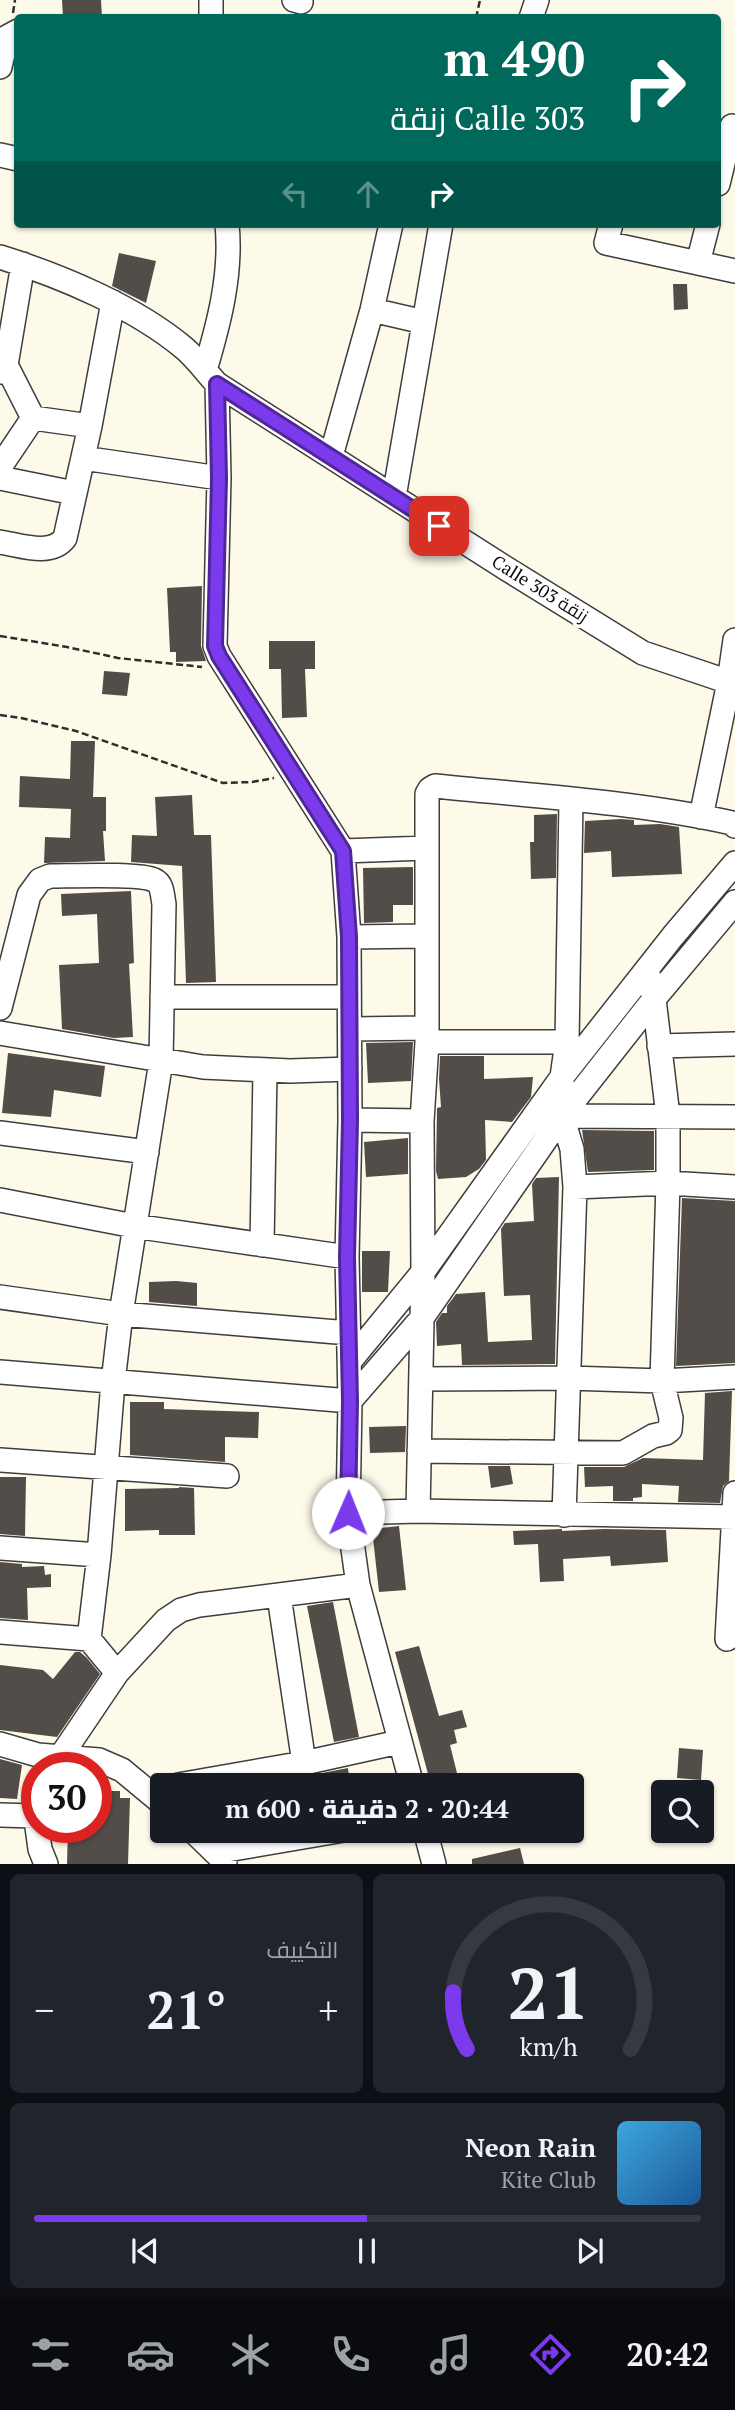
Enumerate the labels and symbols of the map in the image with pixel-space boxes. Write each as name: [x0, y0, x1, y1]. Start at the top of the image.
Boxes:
pin: [409, 496, 469, 556]
street label: Calle 303 زنقة: [488, 549, 593, 627]
position arrow: [311, 1476, 385, 1550]
speed limit sign: 30: [21, 1752, 112, 1843]

